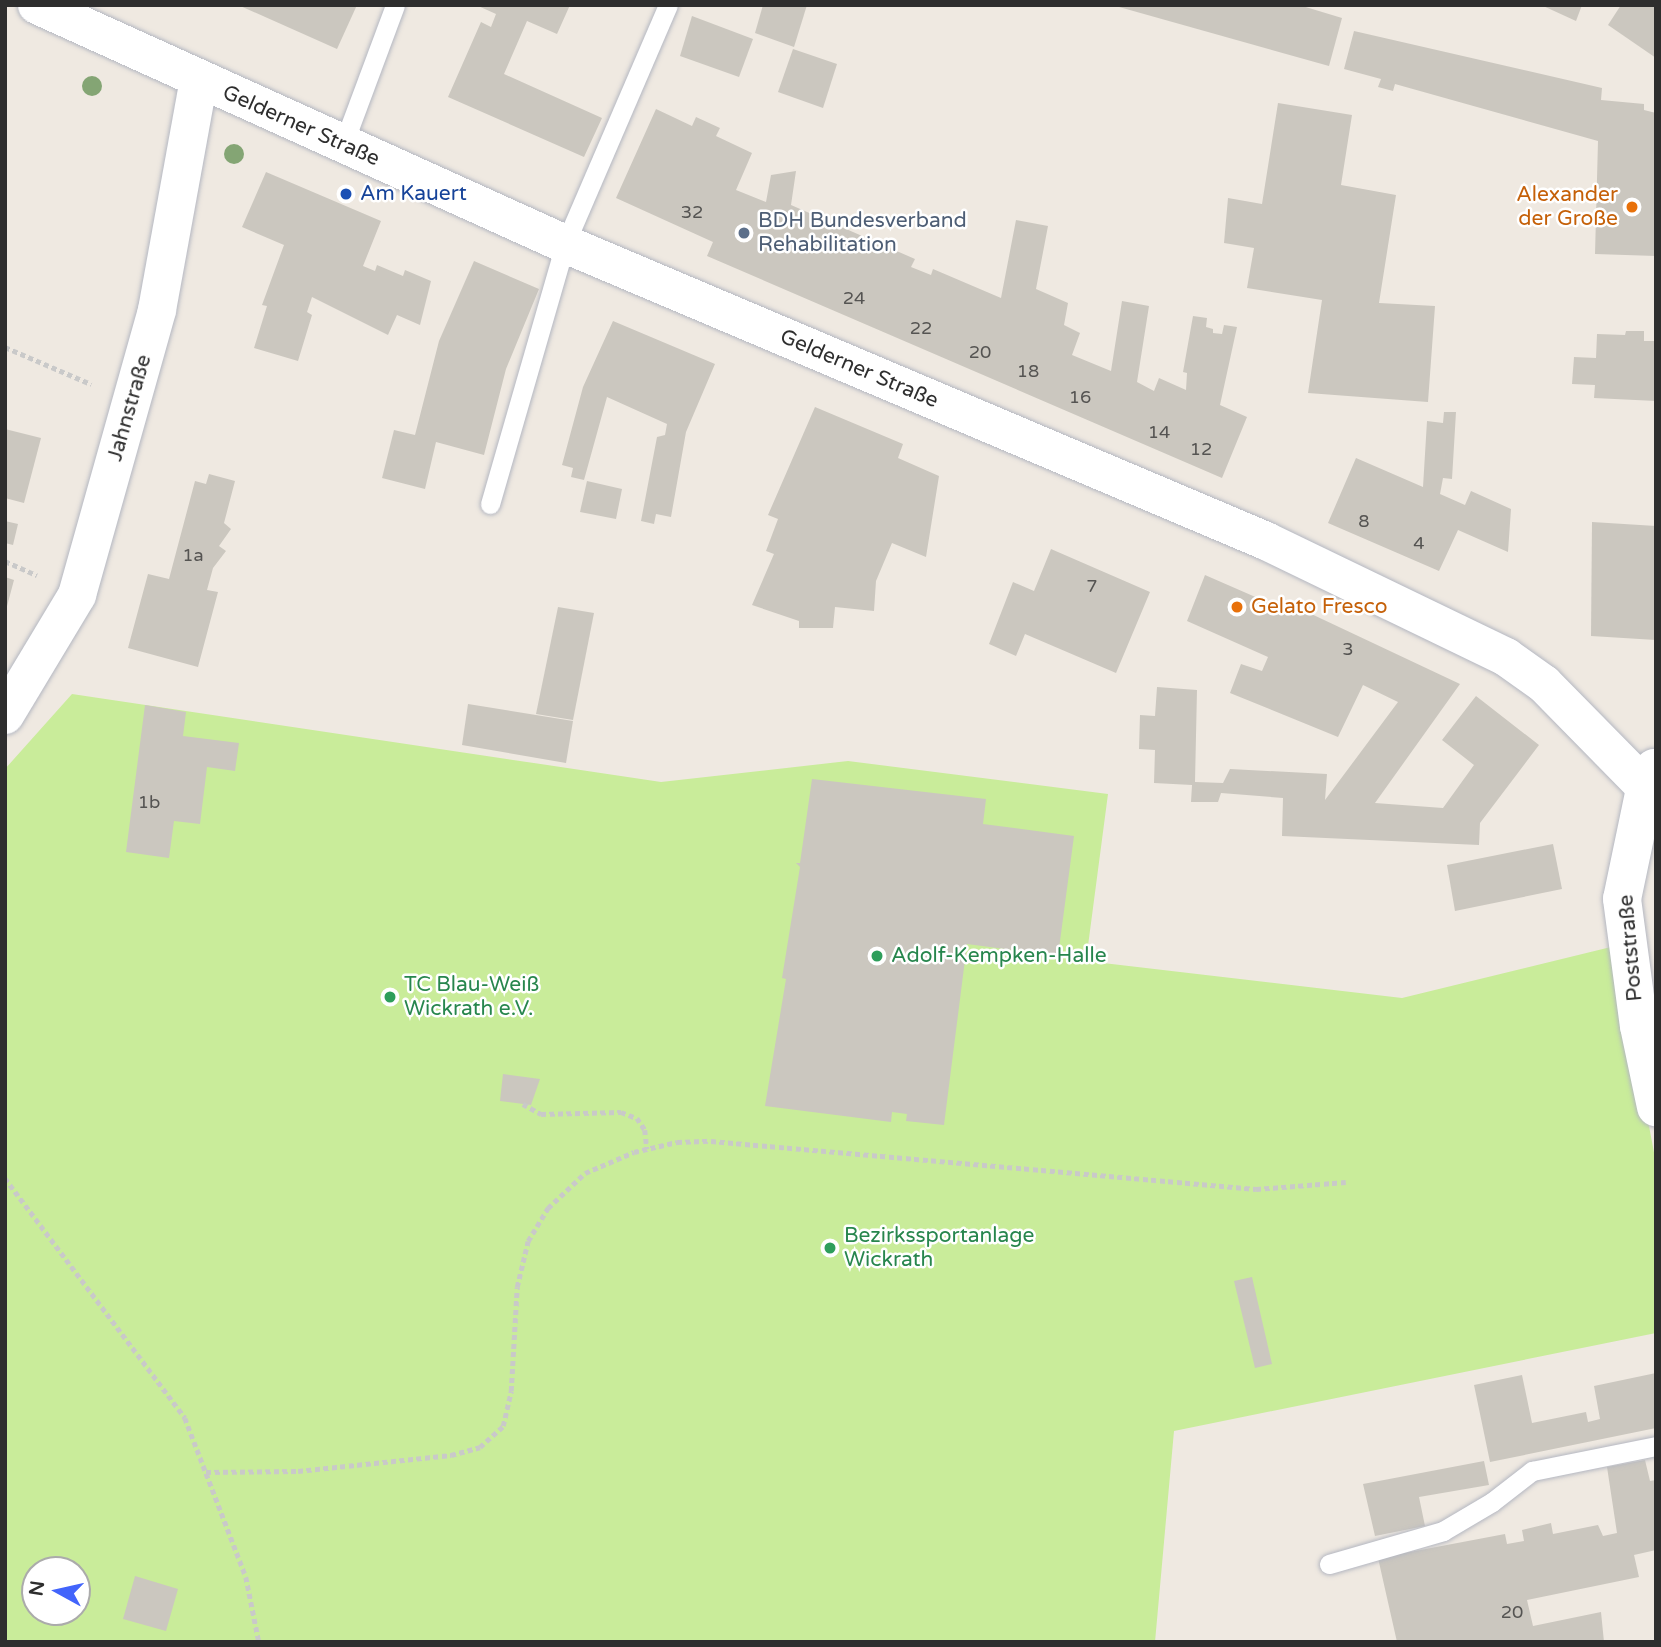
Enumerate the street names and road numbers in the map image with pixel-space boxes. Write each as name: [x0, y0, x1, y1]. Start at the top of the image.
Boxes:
street label: Gelderner Straße: [219, 80, 383, 172]
street label: Gelderner Straße: [776, 324, 942, 414]
street label: Jahnstraße: [103, 352, 157, 464]
street label: Poststraße: [1614, 894, 1648, 1002]

